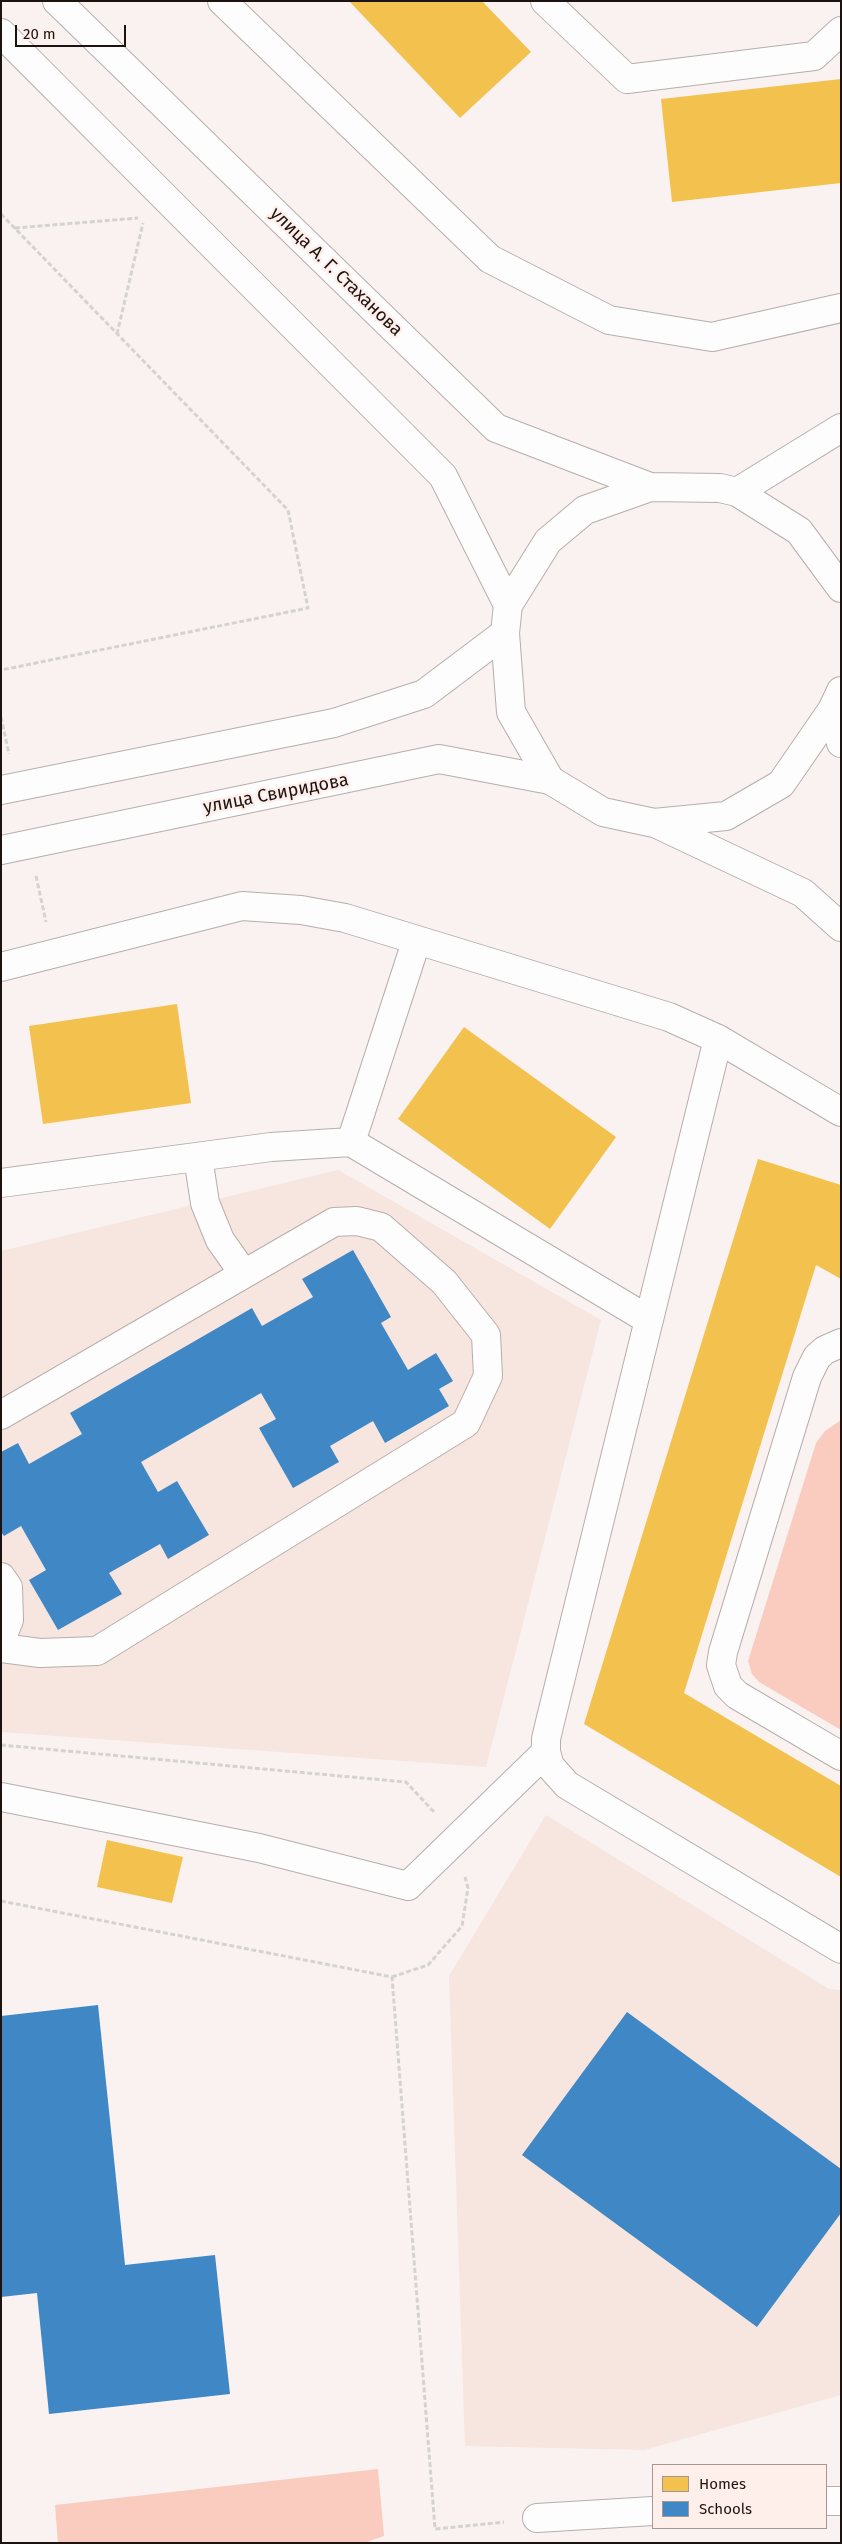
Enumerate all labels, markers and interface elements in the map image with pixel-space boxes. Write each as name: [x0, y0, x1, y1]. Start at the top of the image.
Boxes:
scale bar: [18, 15, 129, 47]
text: 20 m: [23, 25, 56, 43]
street label: улица А. Г. Стаханова: [265, 203, 407, 341]
street label: улица Свиридова: [202, 769, 350, 819]
legend: [652, 2464, 827, 2529]
text: Homes: [699, 2475, 746, 2493]
text: Schools: [699, 2500, 752, 2518]

